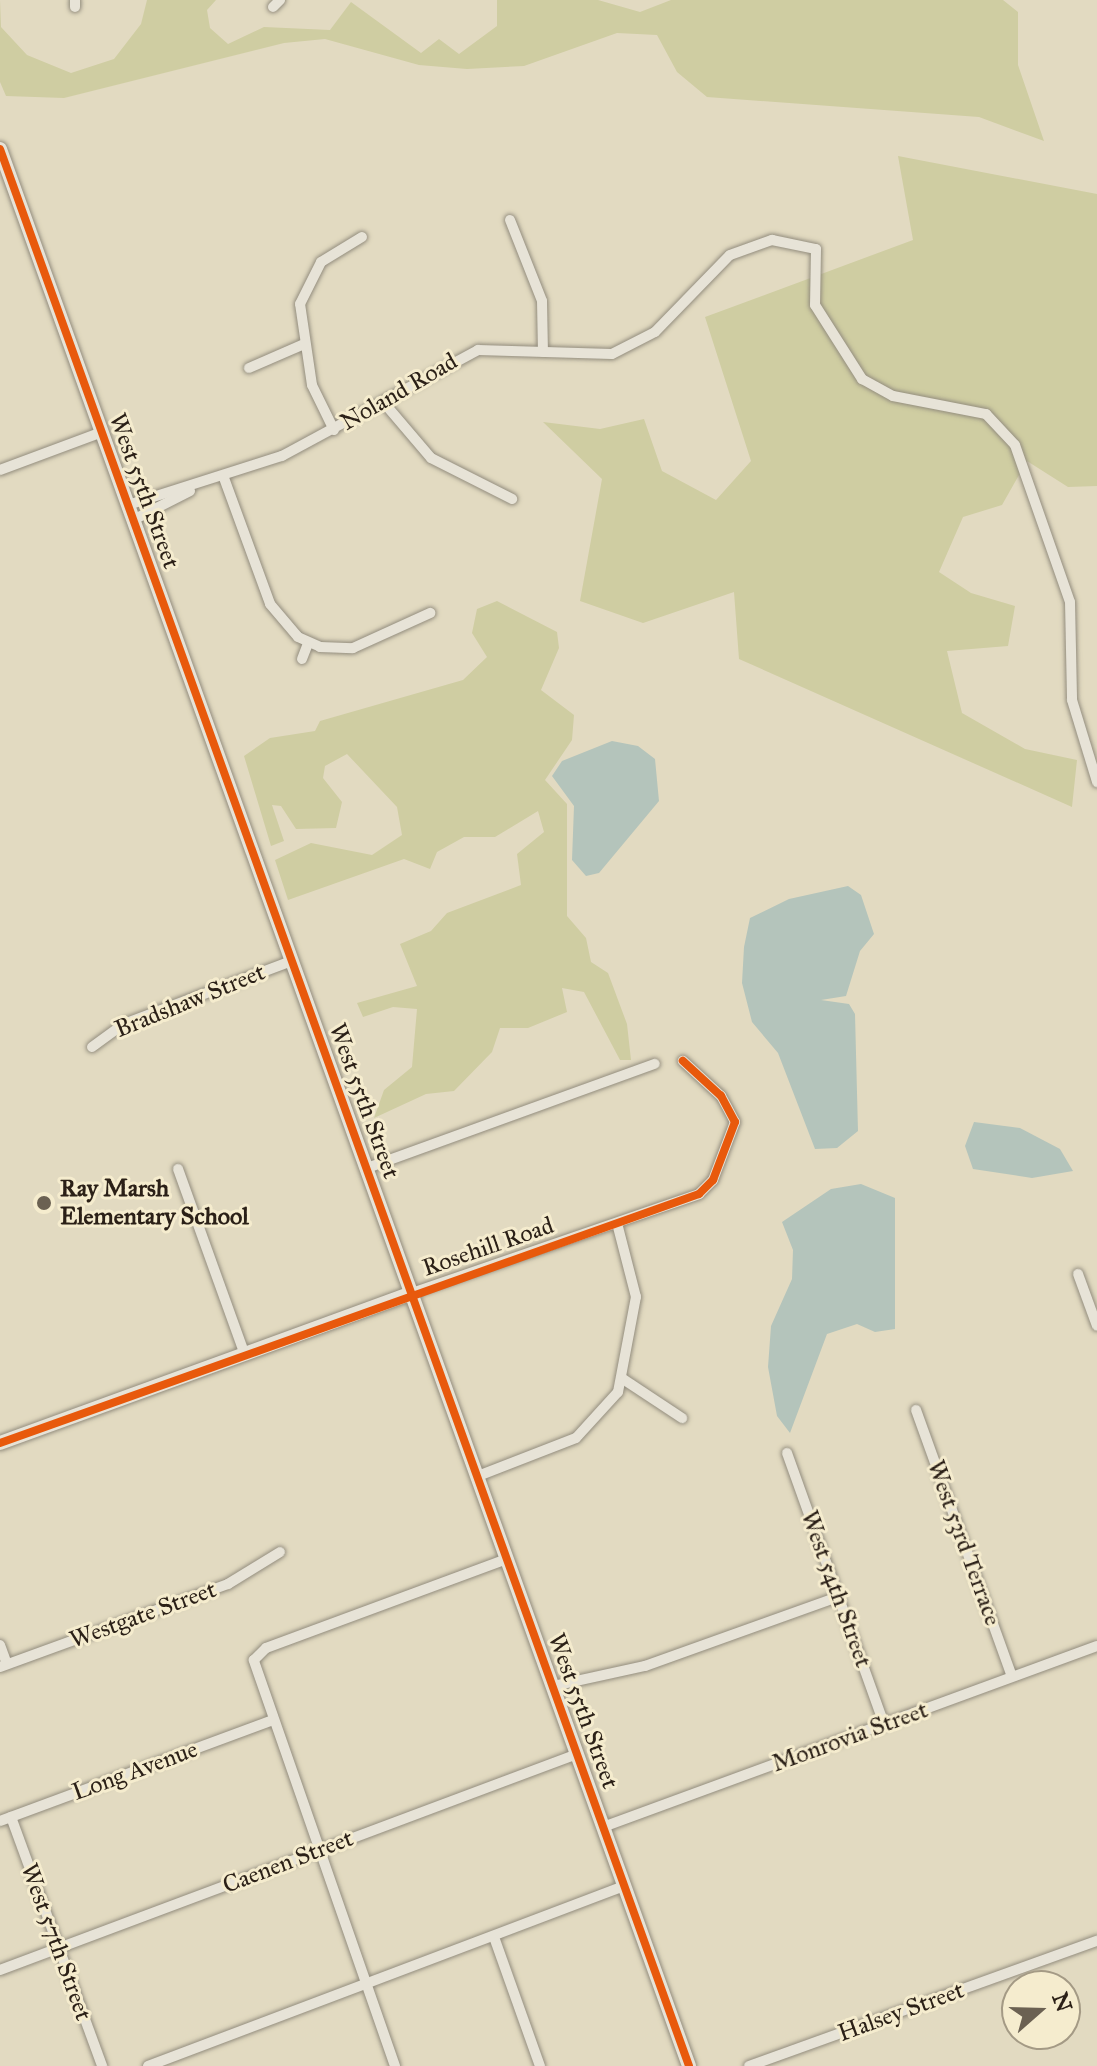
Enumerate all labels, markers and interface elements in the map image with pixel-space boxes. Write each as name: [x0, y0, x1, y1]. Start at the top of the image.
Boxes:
street label: Noland Road: [335, 347, 463, 437]
street label: West 55th Street: [103, 409, 185, 573]
street label: Bradshaw Street: [111, 958, 269, 1044]
street label: West 55th Street: [323, 1019, 405, 1183]
place label: Ray Marsh Elementary School: [60, 1175, 249, 1231]
marker: Ray Marsh Elementary School: [35, 1194, 53, 1212]
street label: Rosehill Road: [419, 1211, 557, 1283]
street label: West 53rd Terrace: [921, 1456, 1007, 1630]
street label: West 54th Street: [794, 1507, 878, 1671]
street label: Westgate Street: [66, 1575, 220, 1655]
street label: West 55th Street: [542, 1629, 624, 1793]
street label: Monrovia Street: [768, 1695, 932, 1779]
street label: Long Avenue: [68, 1735, 202, 1807]
street label: Caenen Street: [219, 1824, 357, 1900]
street label: West 57th Street: [14, 1860, 98, 2024]
north arrow: [1001, 1970, 1081, 2050]
street label: Halsey Street: [834, 1976, 968, 2048]
text: N: [1046, 1989, 1078, 2016]

